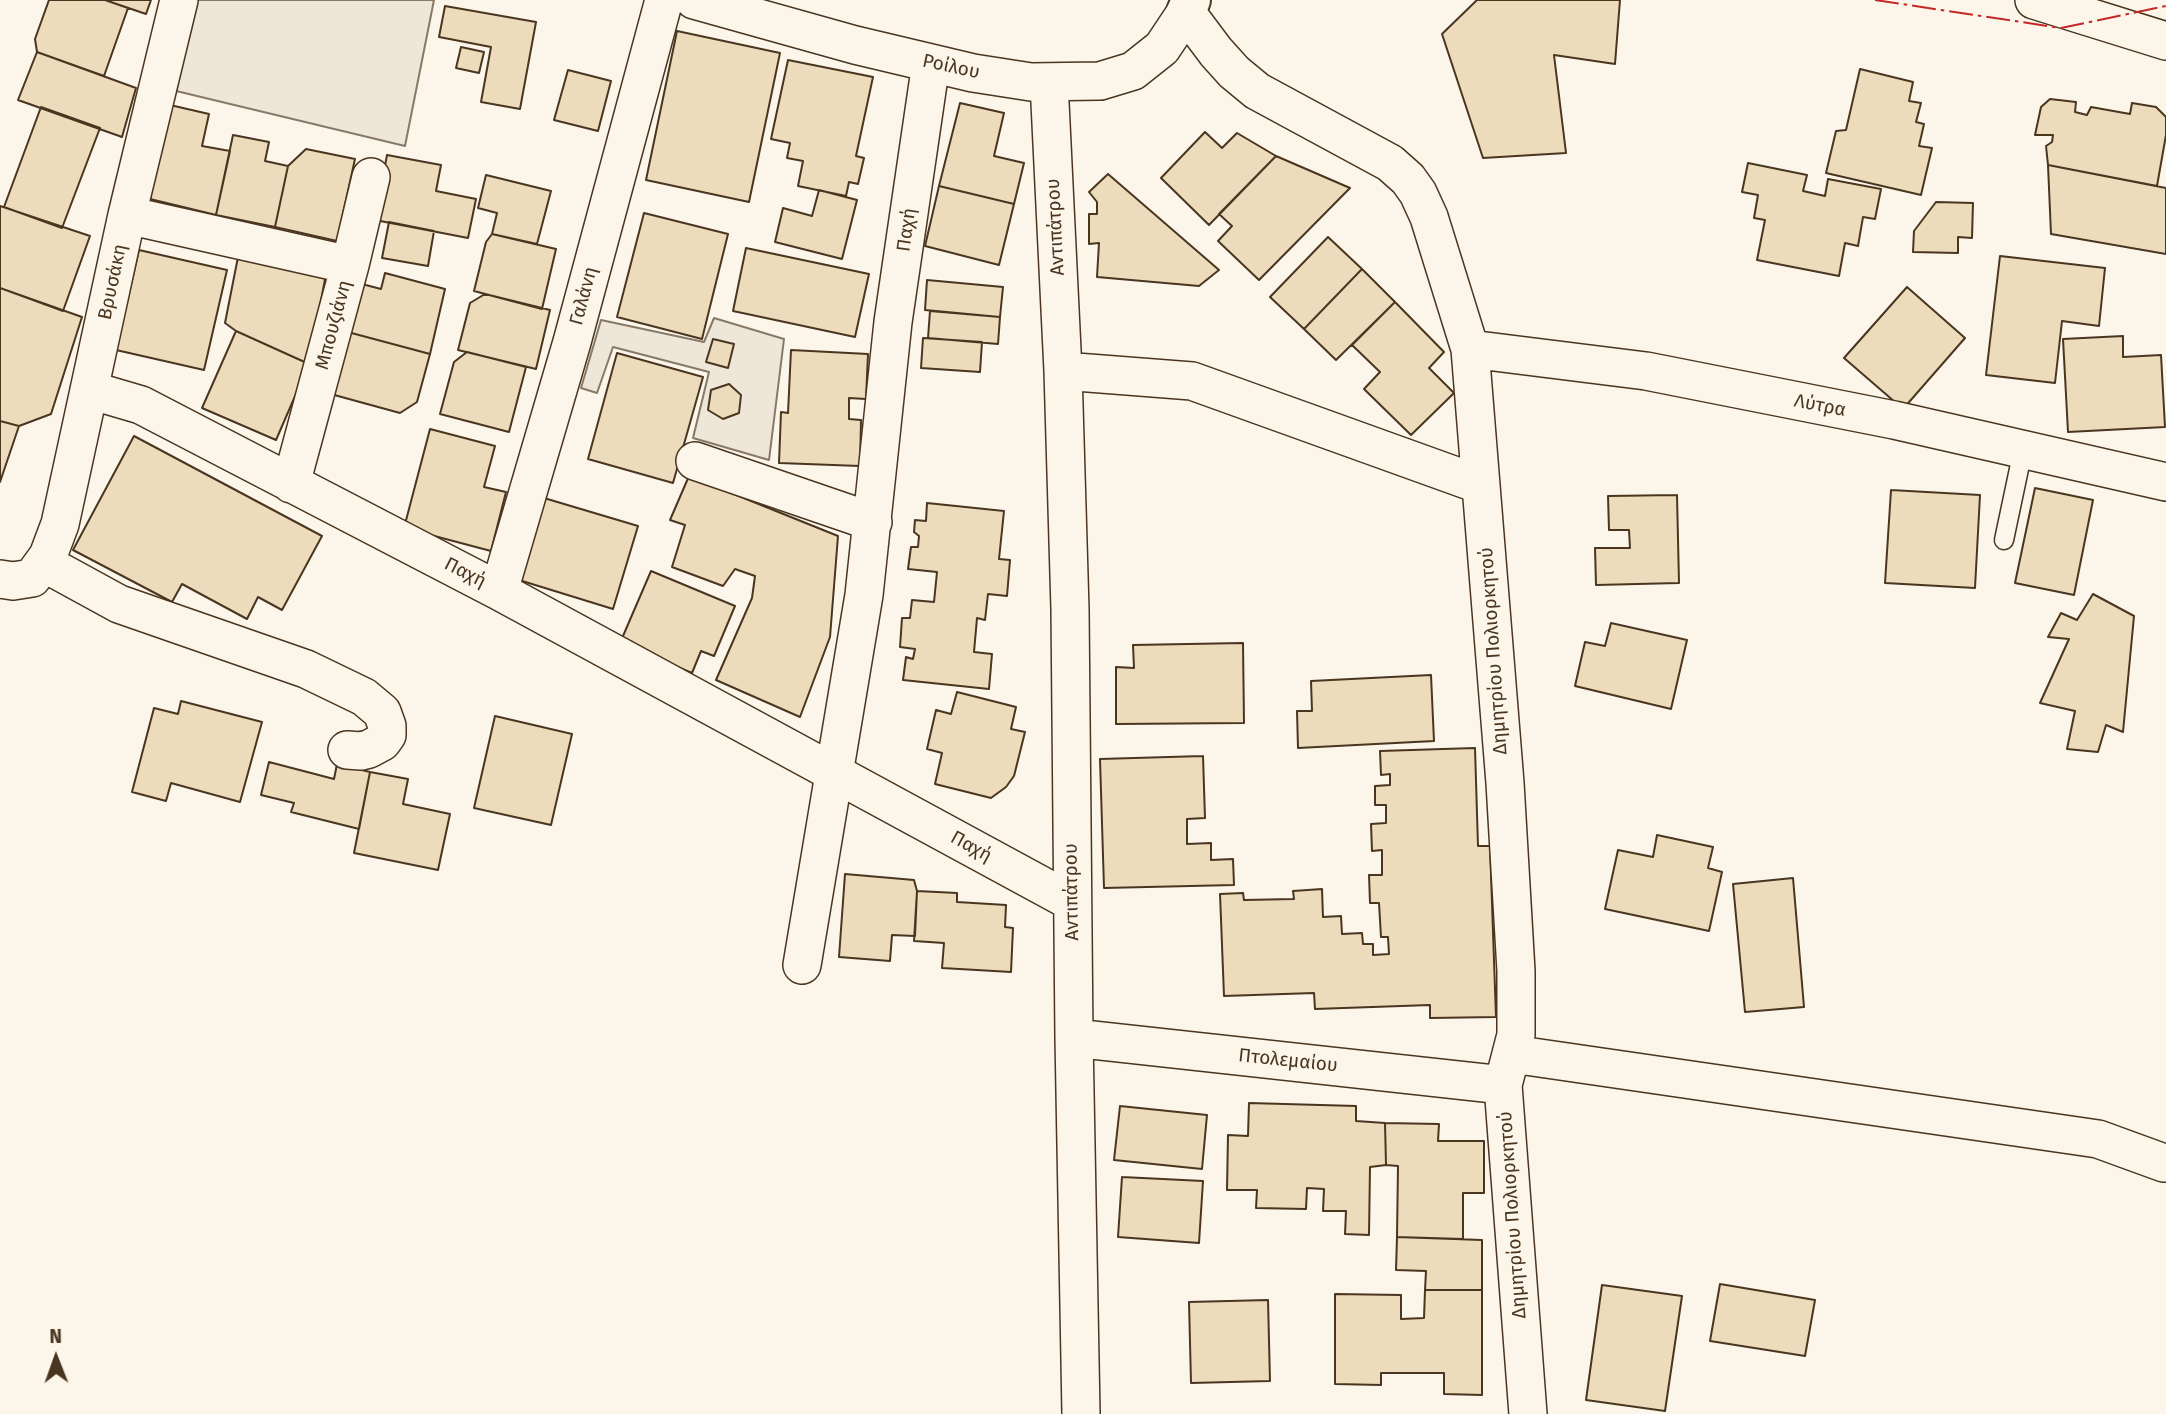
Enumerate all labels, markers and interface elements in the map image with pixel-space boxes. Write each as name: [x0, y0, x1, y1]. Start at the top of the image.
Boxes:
street label: Ροίλου: [920, 50, 982, 84]
street label: Αντιπάτρου: [1042, 178, 1070, 276]
street label: Παχή: [893, 207, 921, 253]
street label: Βρυσάκη: [94, 242, 132, 322]
street label: Γαλάνη: [565, 264, 603, 328]
street label: Μπουζιάνη: [311, 278, 357, 372]
street label: Λύτρα: [1792, 390, 1848, 422]
street label: Δημητρίου Πολιορκητού: [1475, 546, 1513, 756]
street label: Παχή: [440, 553, 490, 593]
street label: Παχή: [946, 826, 996, 868]
street label: Αντιπάτρου: [1060, 843, 1084, 941]
street label: Πτολεμαίου: [1237, 1044, 1339, 1078]
street label: Δημητρίου Πολιορκητού: [1494, 1110, 1532, 1320]
north arrow: [21, 1323, 91, 1393]
text: N: [49, 1325, 62, 1348]

